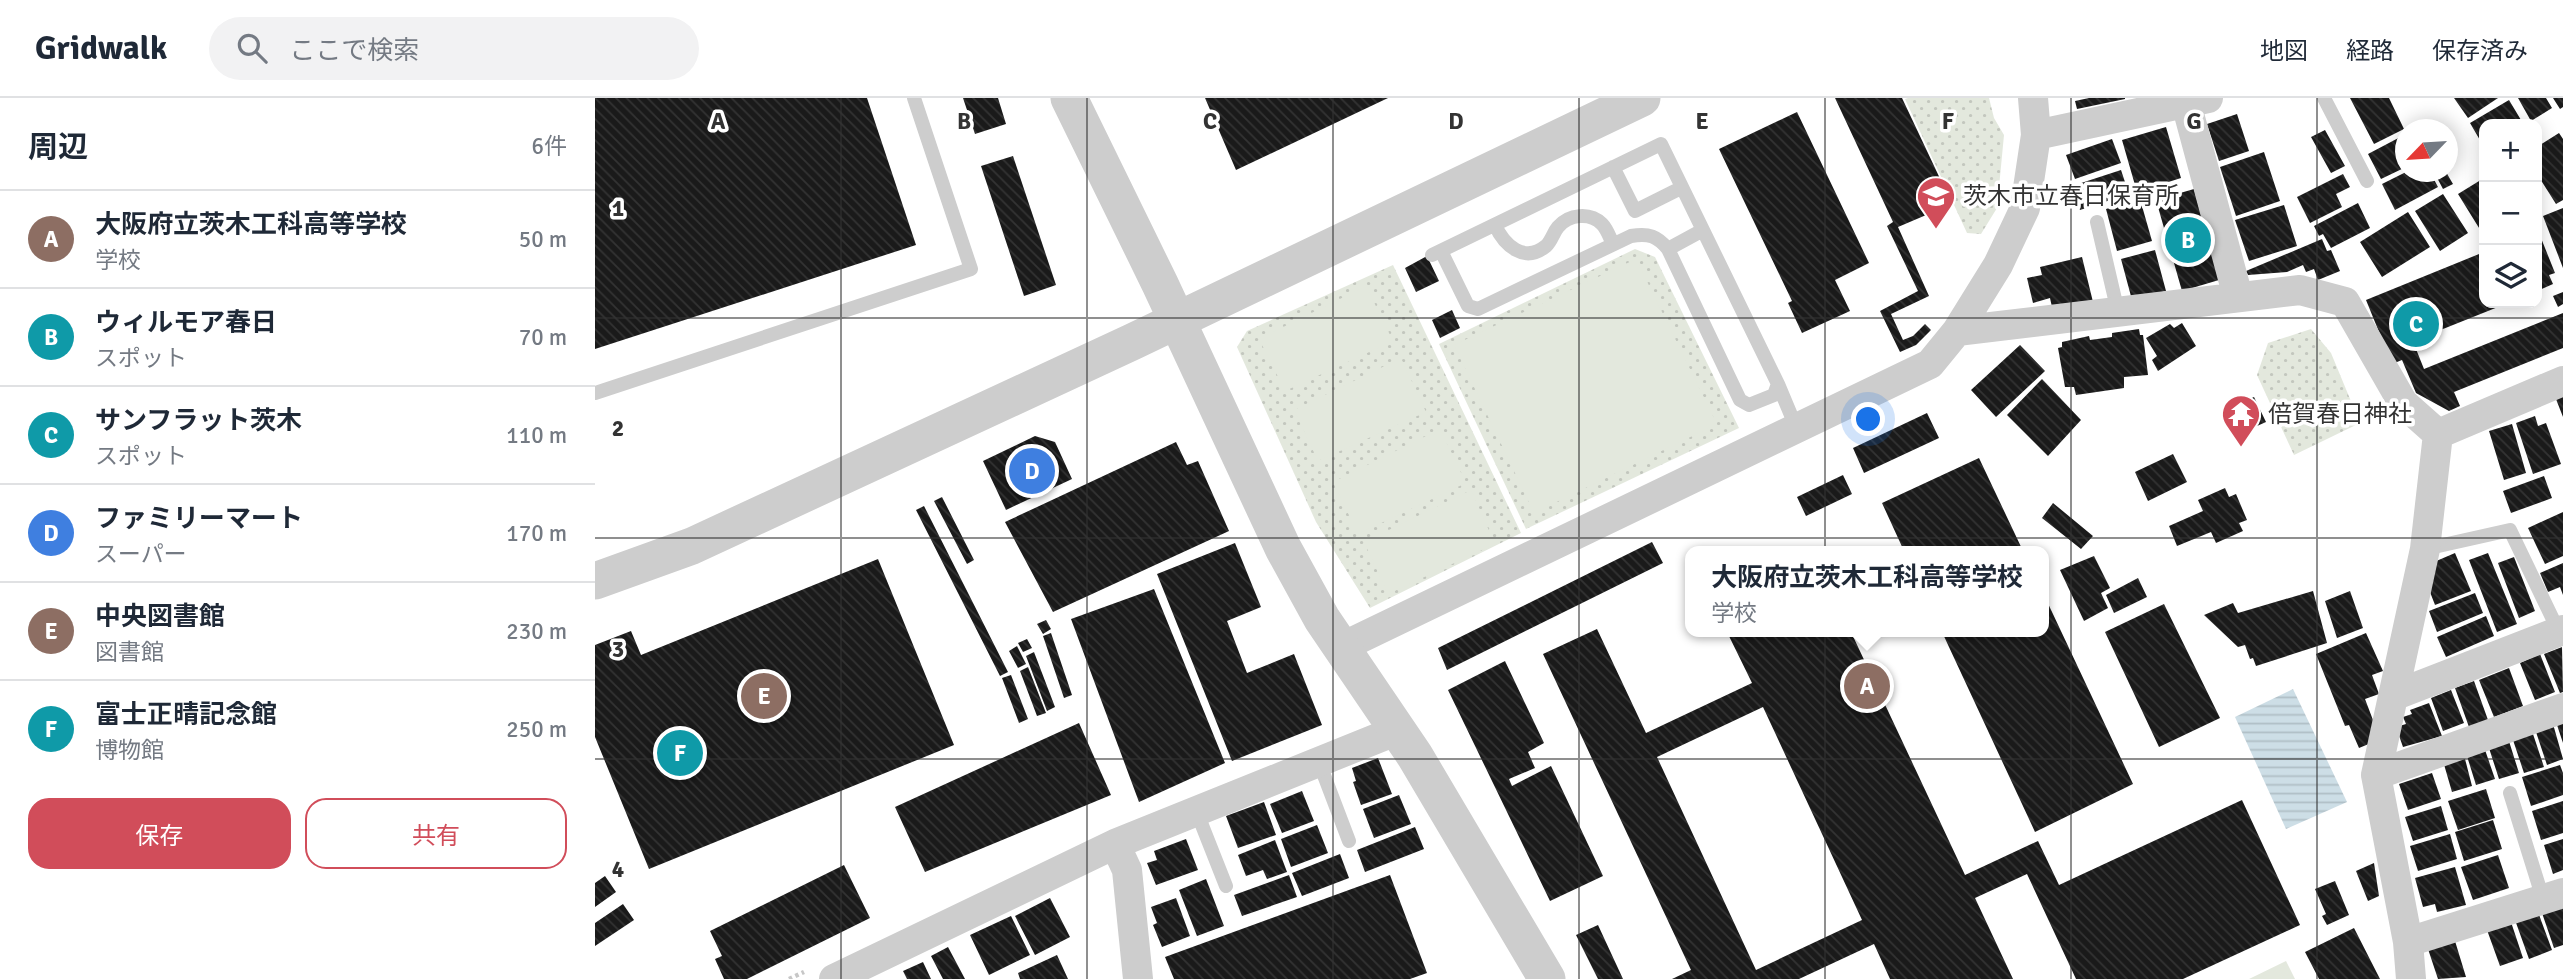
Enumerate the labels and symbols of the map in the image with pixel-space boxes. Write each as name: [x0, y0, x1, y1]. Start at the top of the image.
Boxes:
text: A: [711, 107, 726, 136]
text: B: [957, 107, 971, 136]
text: C: [1203, 107, 1217, 136]
text: D: [1448, 107, 1464, 136]
text: E: [1695, 107, 1709, 136]
text: F: [1942, 107, 1954, 136]
text: G: [2186, 107, 2202, 136]
north arrow: [2395, 119, 2458, 182]
school or university icon: 茨木市立春日保育所: [1915, 175, 1957, 230]
place label: 茨木市立春日保育所: [1963, 181, 2179, 211]
text: 1: [612, 194, 624, 223]
pin: B: [2165, 214, 2211, 266]
pin: C: [2393, 298, 2439, 350]
temple icon: 倍賀春日神社: [2220, 393, 2262, 448]
place label: 倍賀春日神社: [2268, 399, 2412, 429]
your location: [1851, 402, 1885, 436]
text: 2: [612, 414, 624, 443]
pin: D: [1009, 445, 1055, 497]
text: 3: [612, 635, 624, 664]
pin: A: [1844, 660, 1890, 712]
pin: E: [741, 670, 787, 722]
pin: F: [657, 727, 703, 779]
text: 4: [612, 855, 624, 884]

